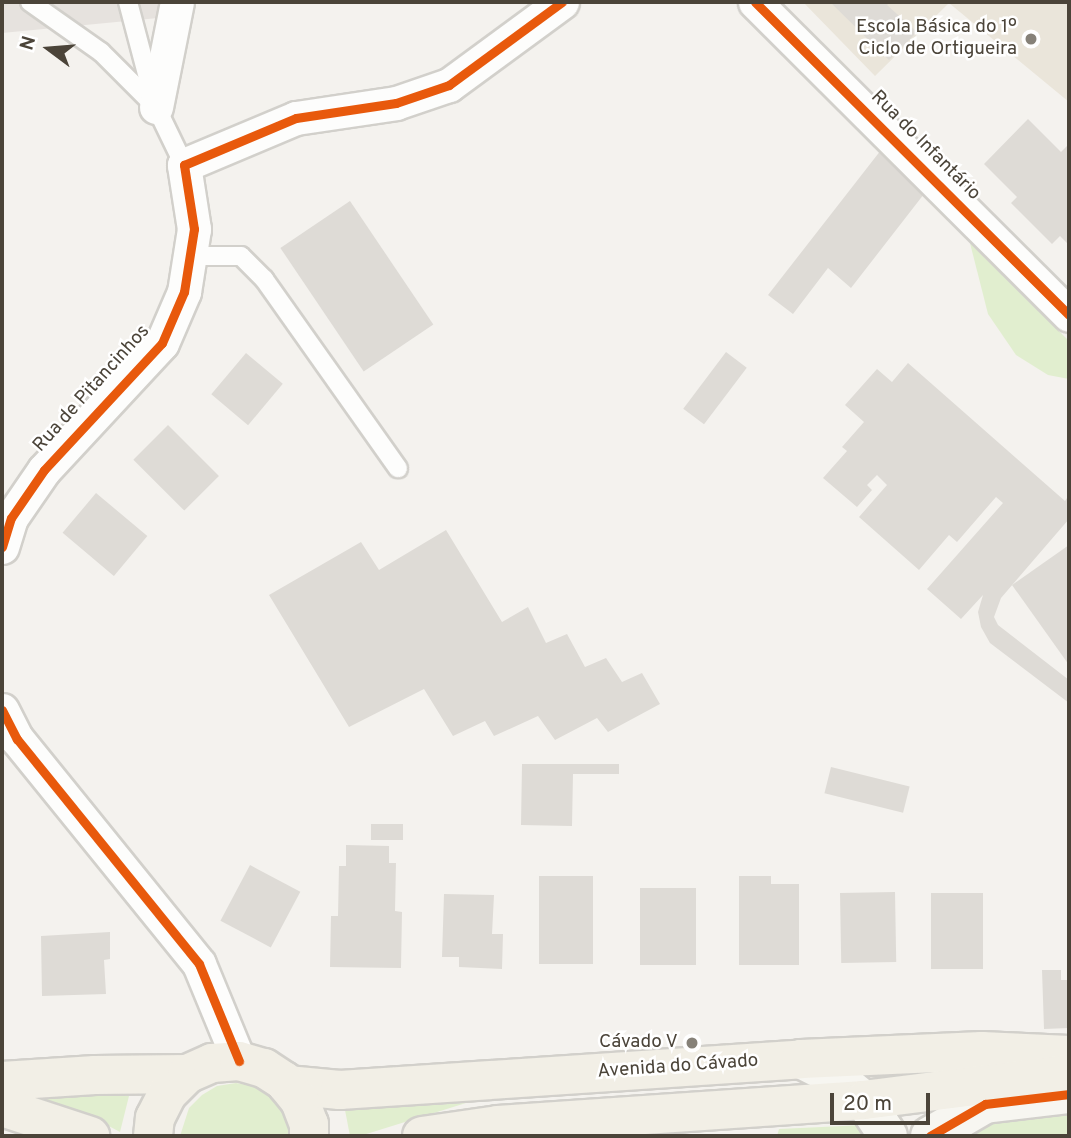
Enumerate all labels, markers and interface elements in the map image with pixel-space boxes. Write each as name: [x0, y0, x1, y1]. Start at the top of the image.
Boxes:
north arrow: [14, 14, 84, 84]
place label: Escola Básica do 1º Ciclo de Ortigueira: [856, 17, 1017, 61]
marker: Escola Básica do 1º Ciclo de Ortigueira: [1023, 31, 1039, 47]
text: N: [15, 33, 42, 53]
street label: Rua do Infantário: [865, 86, 985, 206]
street label: Rua de Pitancinhos: [29, 321, 155, 457]
place label: Cávado V: [598, 1032, 678, 1054]
marker: Cávado V: [684, 1035, 700, 1051]
street label: Avenida do Cávado: [597, 1050, 759, 1084]
scale bar: [833, 1078, 933, 1122]
text: 20 m: [843, 1091, 892, 1118]

